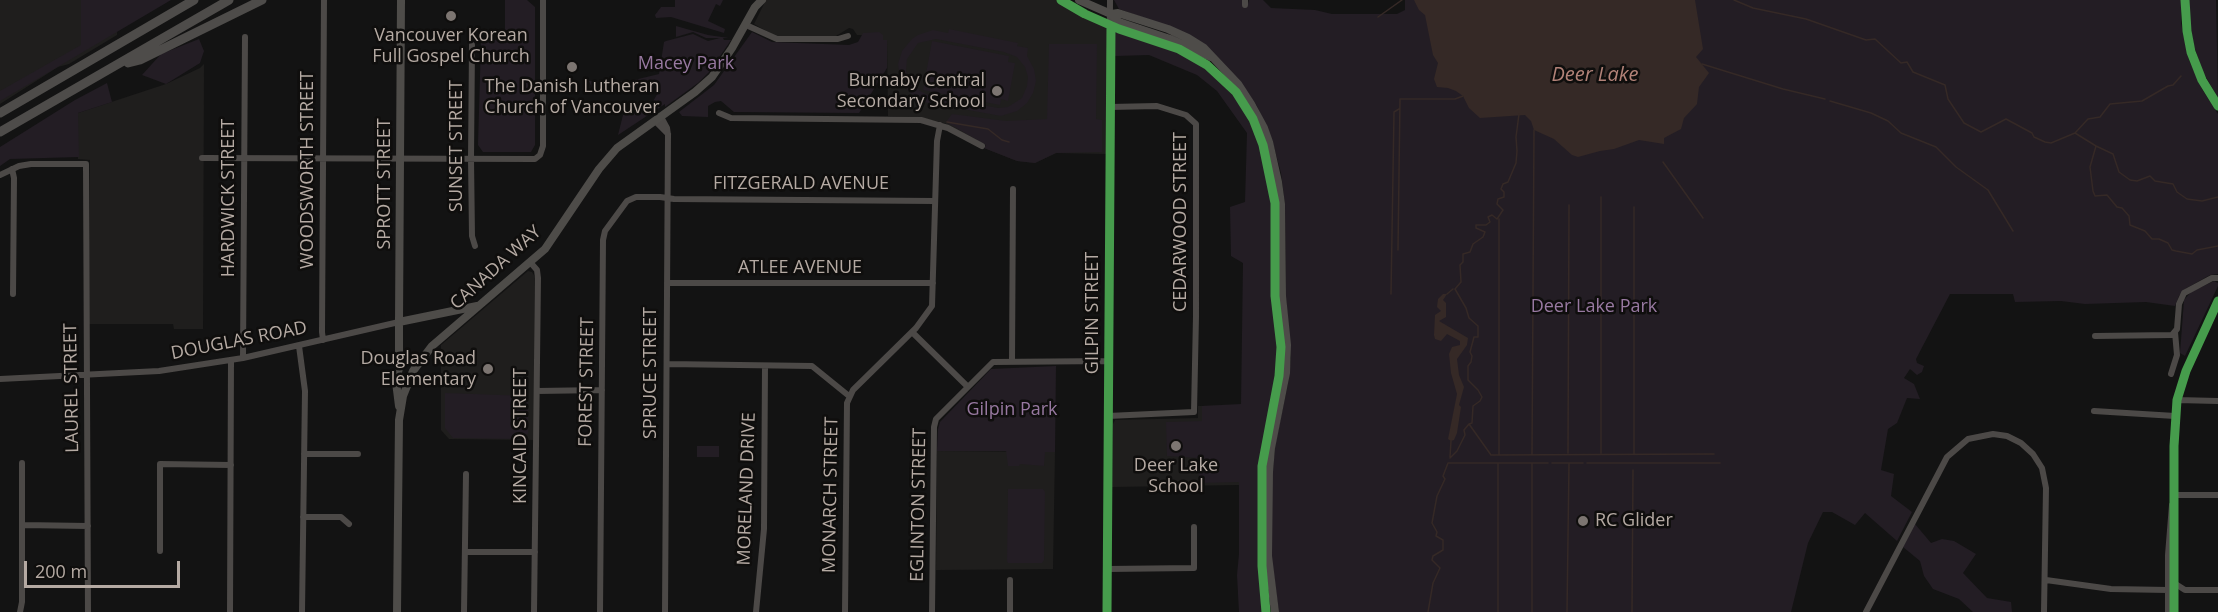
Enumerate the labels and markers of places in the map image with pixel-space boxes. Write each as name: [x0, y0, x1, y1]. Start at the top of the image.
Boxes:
marker: Vancouver Korean Full Gospel Church: [444, 9, 458, 23]
place label: Vancouver Korean Full Gospel Church: [372, 25, 530, 68]
marker: The Danish Lutheran Church of Vancouver: [565, 60, 579, 74]
place label: Burnaby Central Secondary School: [837, 70, 985, 112]
place label: The Danish Lutheran Church of Vancouver: [484, 76, 660, 118]
marker: Burnaby Central Secondary School: [990, 84, 1004, 98]
place label: Douglas Road Elementary: [361, 348, 476, 391]
marker: Douglas Road Elementary: [481, 362, 495, 376]
marker: Deer Lake School: [1169, 439, 1183, 453]
place label: Deer Lake School: [1134, 455, 1218, 498]
place label: RC Glider: [1595, 510, 1673, 532]
marker: RC Glider: [1576, 514, 1590, 528]

